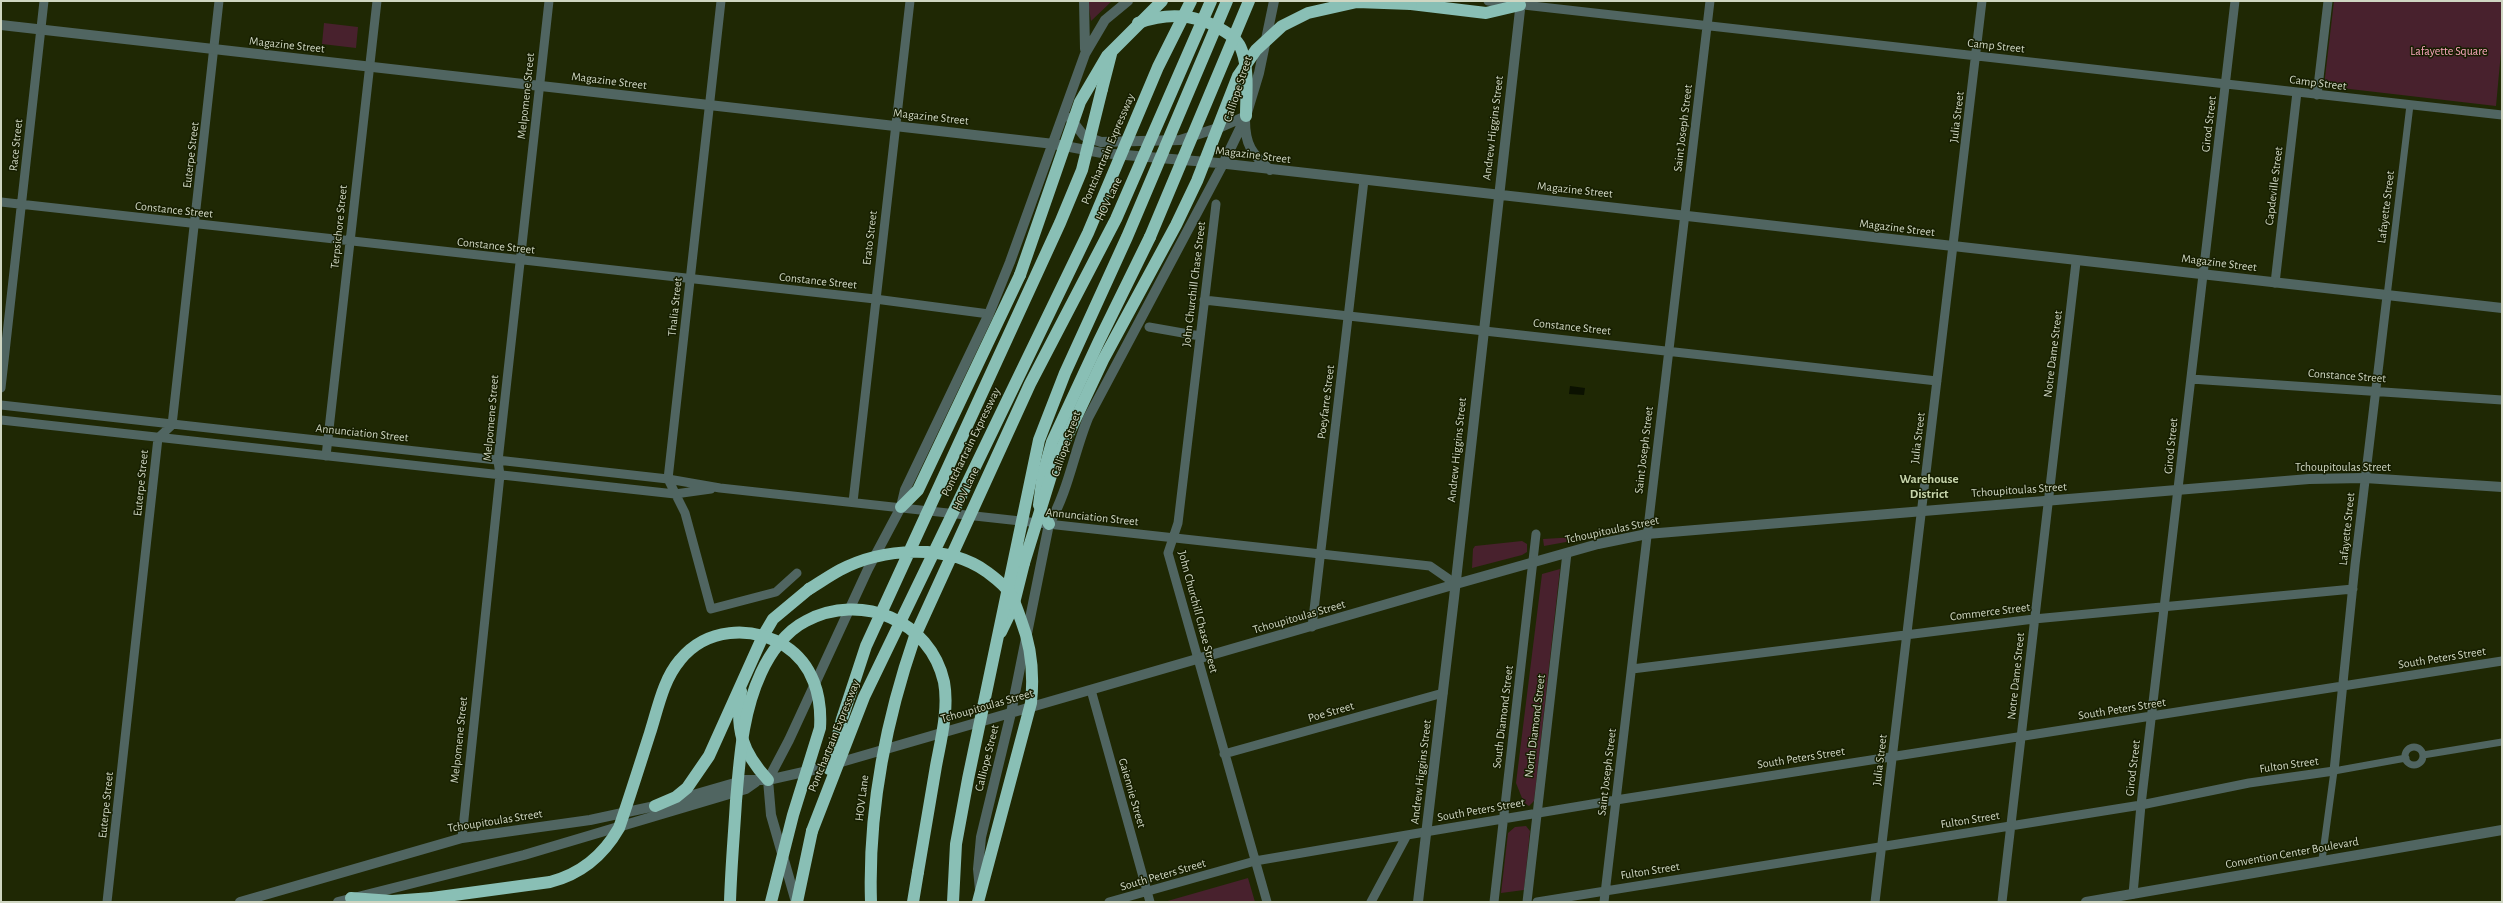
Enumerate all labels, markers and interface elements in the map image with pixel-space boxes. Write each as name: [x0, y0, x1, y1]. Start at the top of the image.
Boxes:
street label: Magazine Street: [248, 34, 326, 56]
street label: Camp Street: [1967, 36, 2025, 56]
park label: Lafayette Square: [2410, 44, 2488, 58]
street label: Melpomene Street: [514, 52, 538, 140]
street label: Calliope Street: [1221, 54, 1255, 124]
street label: Magazine Street: [570, 69, 648, 93]
street label: Camp Street: [2289, 72, 2347, 94]
street label: Andrew Higgins Street: [1479, 75, 1507, 181]
street label: Saint Joseph Street: [1671, 84, 1695, 172]
street label: Pontchartrain Expressway: [1078, 91, 1138, 207]
street label: Julia Street: [1947, 91, 1967, 143]
street label: Girod Street: [2198, 95, 2220, 153]
street label: Magazine Street: [892, 106, 970, 128]
street label: Race Street: [6, 118, 26, 172]
street label: Euterpe Street: [180, 121, 202, 189]
street label: Magazine Street: [1214, 143, 1292, 167]
street label: Capdeville Street: [2262, 146, 2286, 226]
street label: Lafayette Street: [2374, 170, 2398, 244]
street label: HOV Lane: [1093, 175, 1125, 223]
street label: Magazine Street: [1536, 179, 1614, 201]
street label: Terpsichore Street: [327, 184, 351, 270]
street label: Constance Street: [134, 199, 214, 221]
street label: Erato Street: [860, 210, 880, 266]
street label: Magazine Street: [1858, 216, 1936, 240]
street label: John Churchill Chase Street: [1179, 221, 1209, 347]
street label: Constance Street: [456, 235, 536, 257]
street label: Magazine Street: [2180, 251, 2258, 275]
street label: Constance Street: [778, 270, 858, 292]
street label: Thalia Street: [665, 277, 685, 337]
street label: Notre Dame Street: [2041, 310, 2065, 398]
street label: Constance Street: [1532, 316, 1612, 338]
street label: Poeyfarre Street: [1314, 364, 1338, 440]
street label: Constance Street: [2307, 366, 2387, 386]
street label: Melpomene Street: [480, 374, 502, 462]
street label: Pontchartrain Expressway: [938, 385, 1004, 499]
street label: Andrew Higgins Street: [1444, 397, 1470, 503]
street label: Saint Joseph Street: [1632, 406, 1656, 494]
street label: Calliope Street: [1048, 409, 1084, 479]
street label: Julia Street: [1908, 412, 1928, 464]
street label: Girod Street: [2161, 417, 2181, 475]
street label: Annunciation Street: [315, 421, 409, 445]
street label: Euterpe Street: [130, 449, 152, 517]
street label: Tchoupitoulas Street: [2295, 460, 2391, 474]
street label: HOV Lane: [950, 465, 982, 513]
district label: Warehouse District: [1899, 471, 1959, 502]
street label: Tchoupitoulas Street: [1971, 479, 2067, 501]
street label: Lafayette Street: [2336, 492, 2358, 566]
street label: Annunciation Street: [1045, 505, 1139, 529]
street label: Tchoupitoulas Street: [1564, 513, 1660, 547]
street label: John Churchill Chase Street: [1175, 549, 1221, 675]
street label: Tchoupitoulas Street: [1251, 597, 1347, 637]
street label: Commerce Street: [1949, 600, 2031, 624]
street label: Notre Dame Street: [2004, 632, 2028, 720]
street label: South Peters Street: [2397, 644, 2487, 672]
street label: South Diamond Street: [1490, 665, 1516, 769]
street label: North Diamond Street: [1522, 674, 1548, 778]
street label: Pontchartrain Expressway: [805, 678, 863, 794]
street label: Tchoupitoulas Street: [939, 686, 1035, 726]
street label: South Peters Street: [2077, 695, 2167, 723]
street label: Melpomene Street: [447, 696, 471, 784]
street label: Poe Street: [1306, 699, 1356, 725]
street label: Andrew Higgins Street: [1407, 719, 1435, 825]
street label: Calliope Street: [972, 723, 1002, 793]
street label: Saint Joseph Street: [1595, 728, 1619, 816]
street label: Julia Street: [1870, 734, 1890, 786]
street label: Girod Street: [2122, 739, 2144, 797]
street label: South Peters Street: [1756, 744, 1846, 772]
street label: Fulton Street: [2258, 754, 2320, 776]
street label: Gaiennie Street: [1115, 756, 1149, 830]
street label: Euterpe Street: [95, 771, 117, 839]
street label: HOV Lane: [852, 774, 872, 822]
street label: South Peters Street: [1436, 795, 1526, 825]
street label: Tchoupitoulas Street: [447, 806, 543, 836]
street label: Fulton Street: [1939, 808, 2001, 832]
street label: Convention Center Boulevard: [2224, 834, 2360, 872]
street label: South Peters Street: [1118, 856, 1208, 894]
street label: Fulton Street: [1619, 859, 1681, 883]

